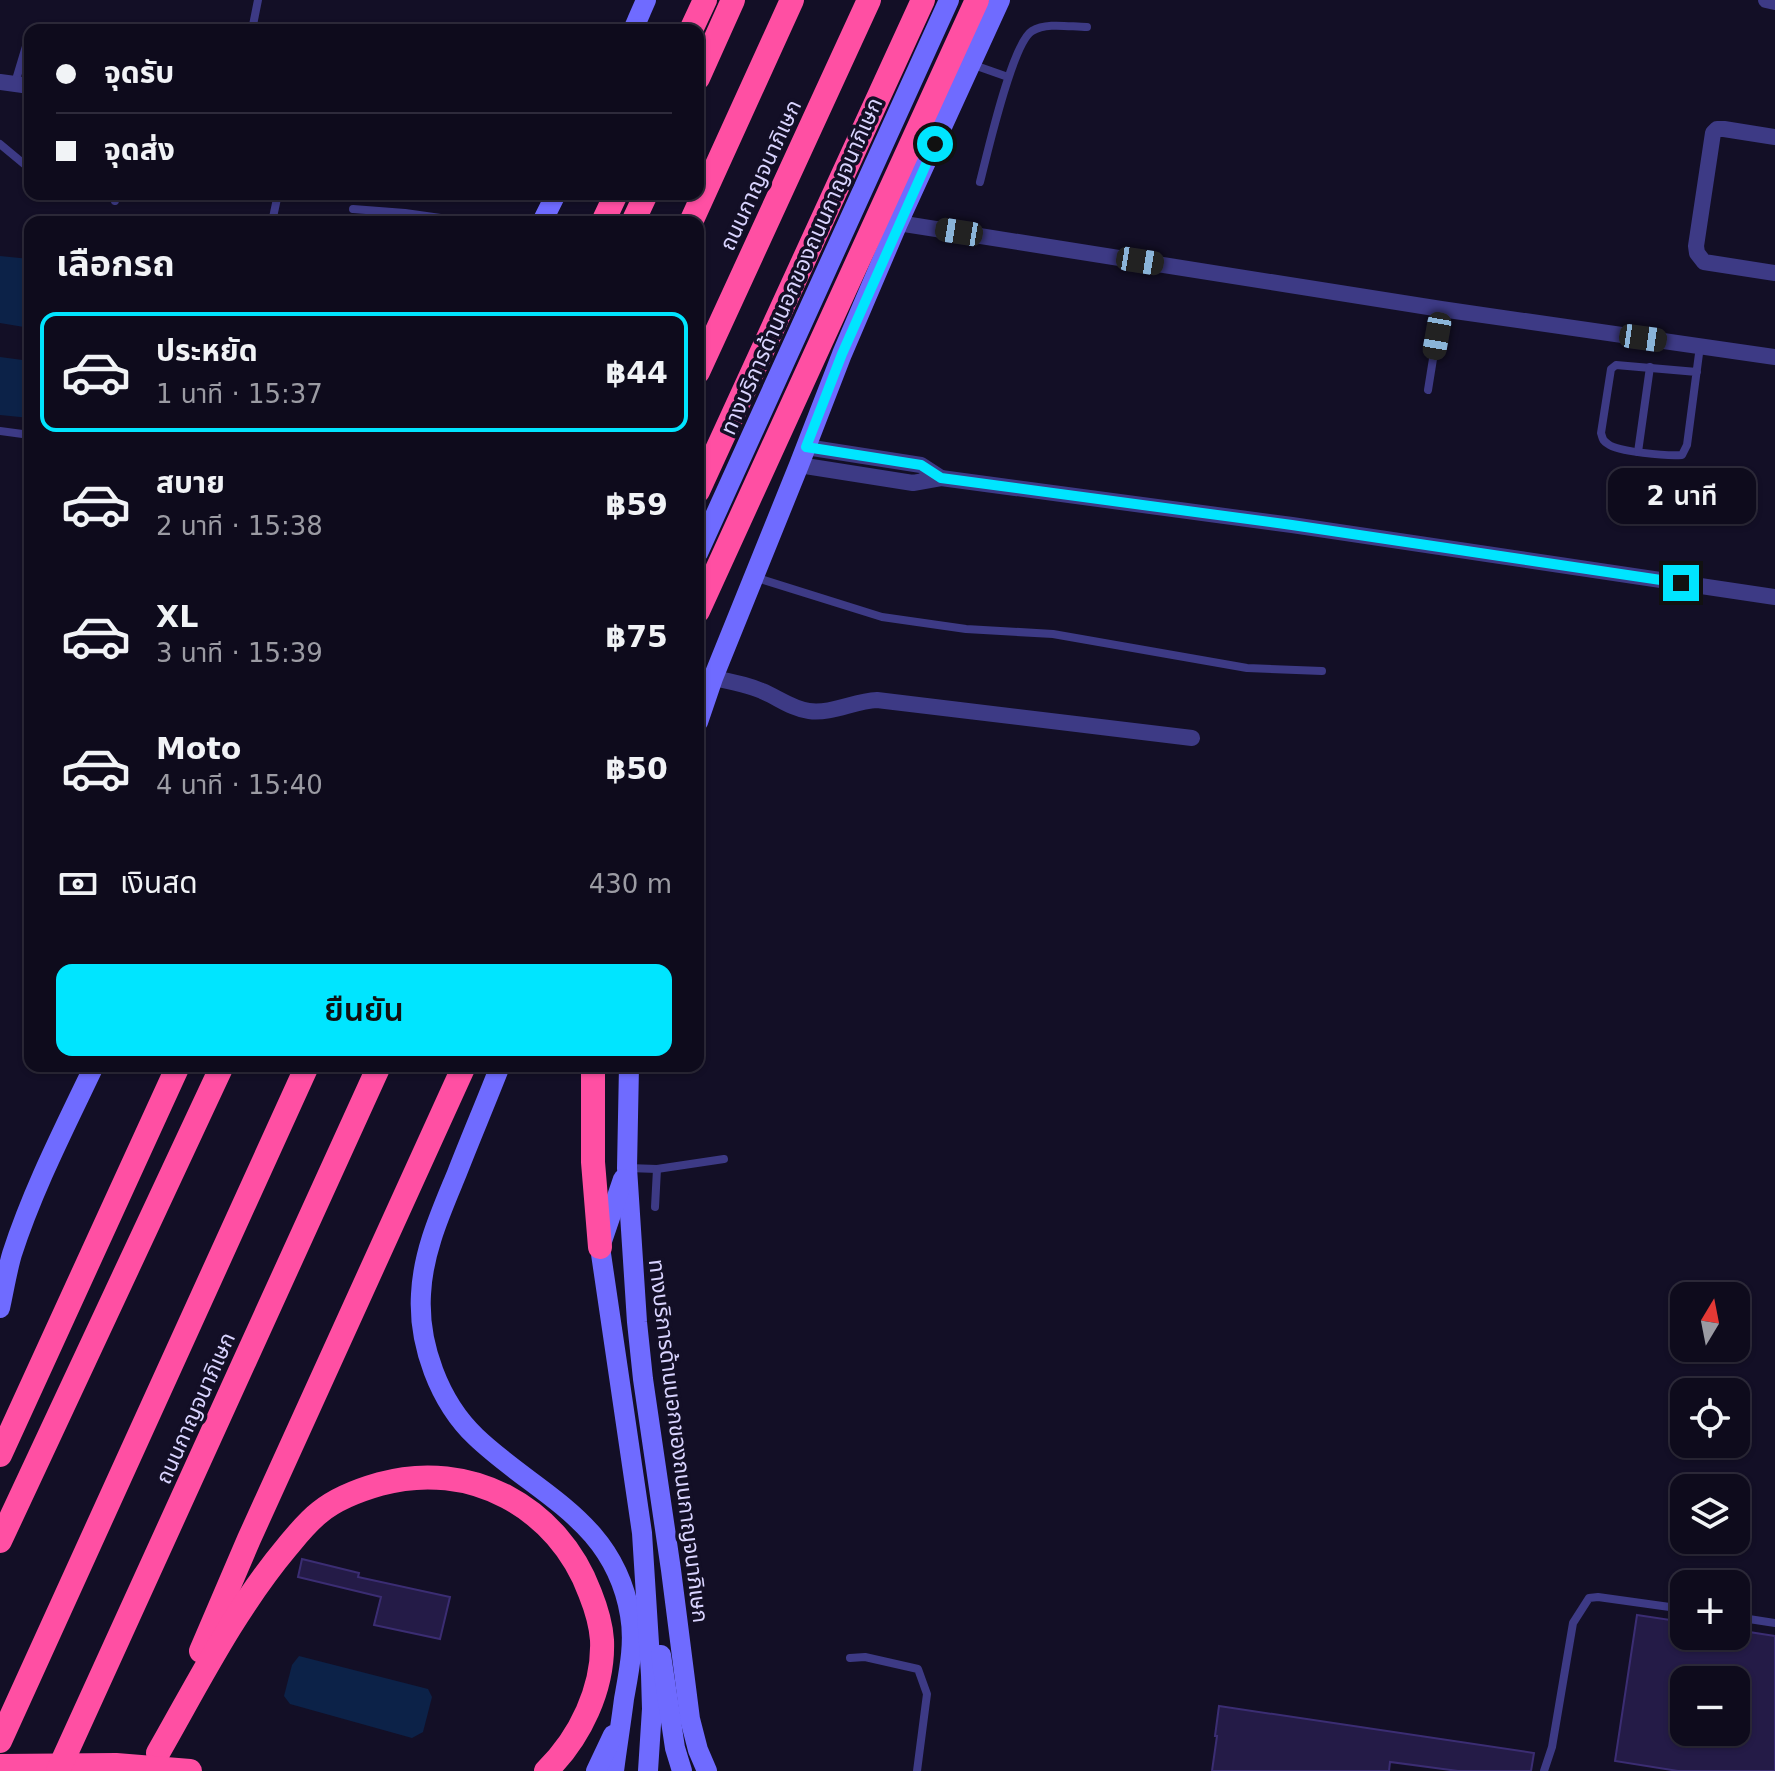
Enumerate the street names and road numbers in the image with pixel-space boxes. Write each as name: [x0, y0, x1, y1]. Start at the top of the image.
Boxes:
street label: ทางบริการด้านนอกของถนนกาญจนาภิเษก: [716, 94, 887, 438]
street label: ถนนกาญจนาภิเษก: [715, 96, 806, 254]
street label: ทางบริการด้านนอกของถนนกาญจนาภิเษก: [644, 1258, 713, 1624]
street label: ถนนกาญจนาภิเษก: [151, 1329, 240, 1488]

